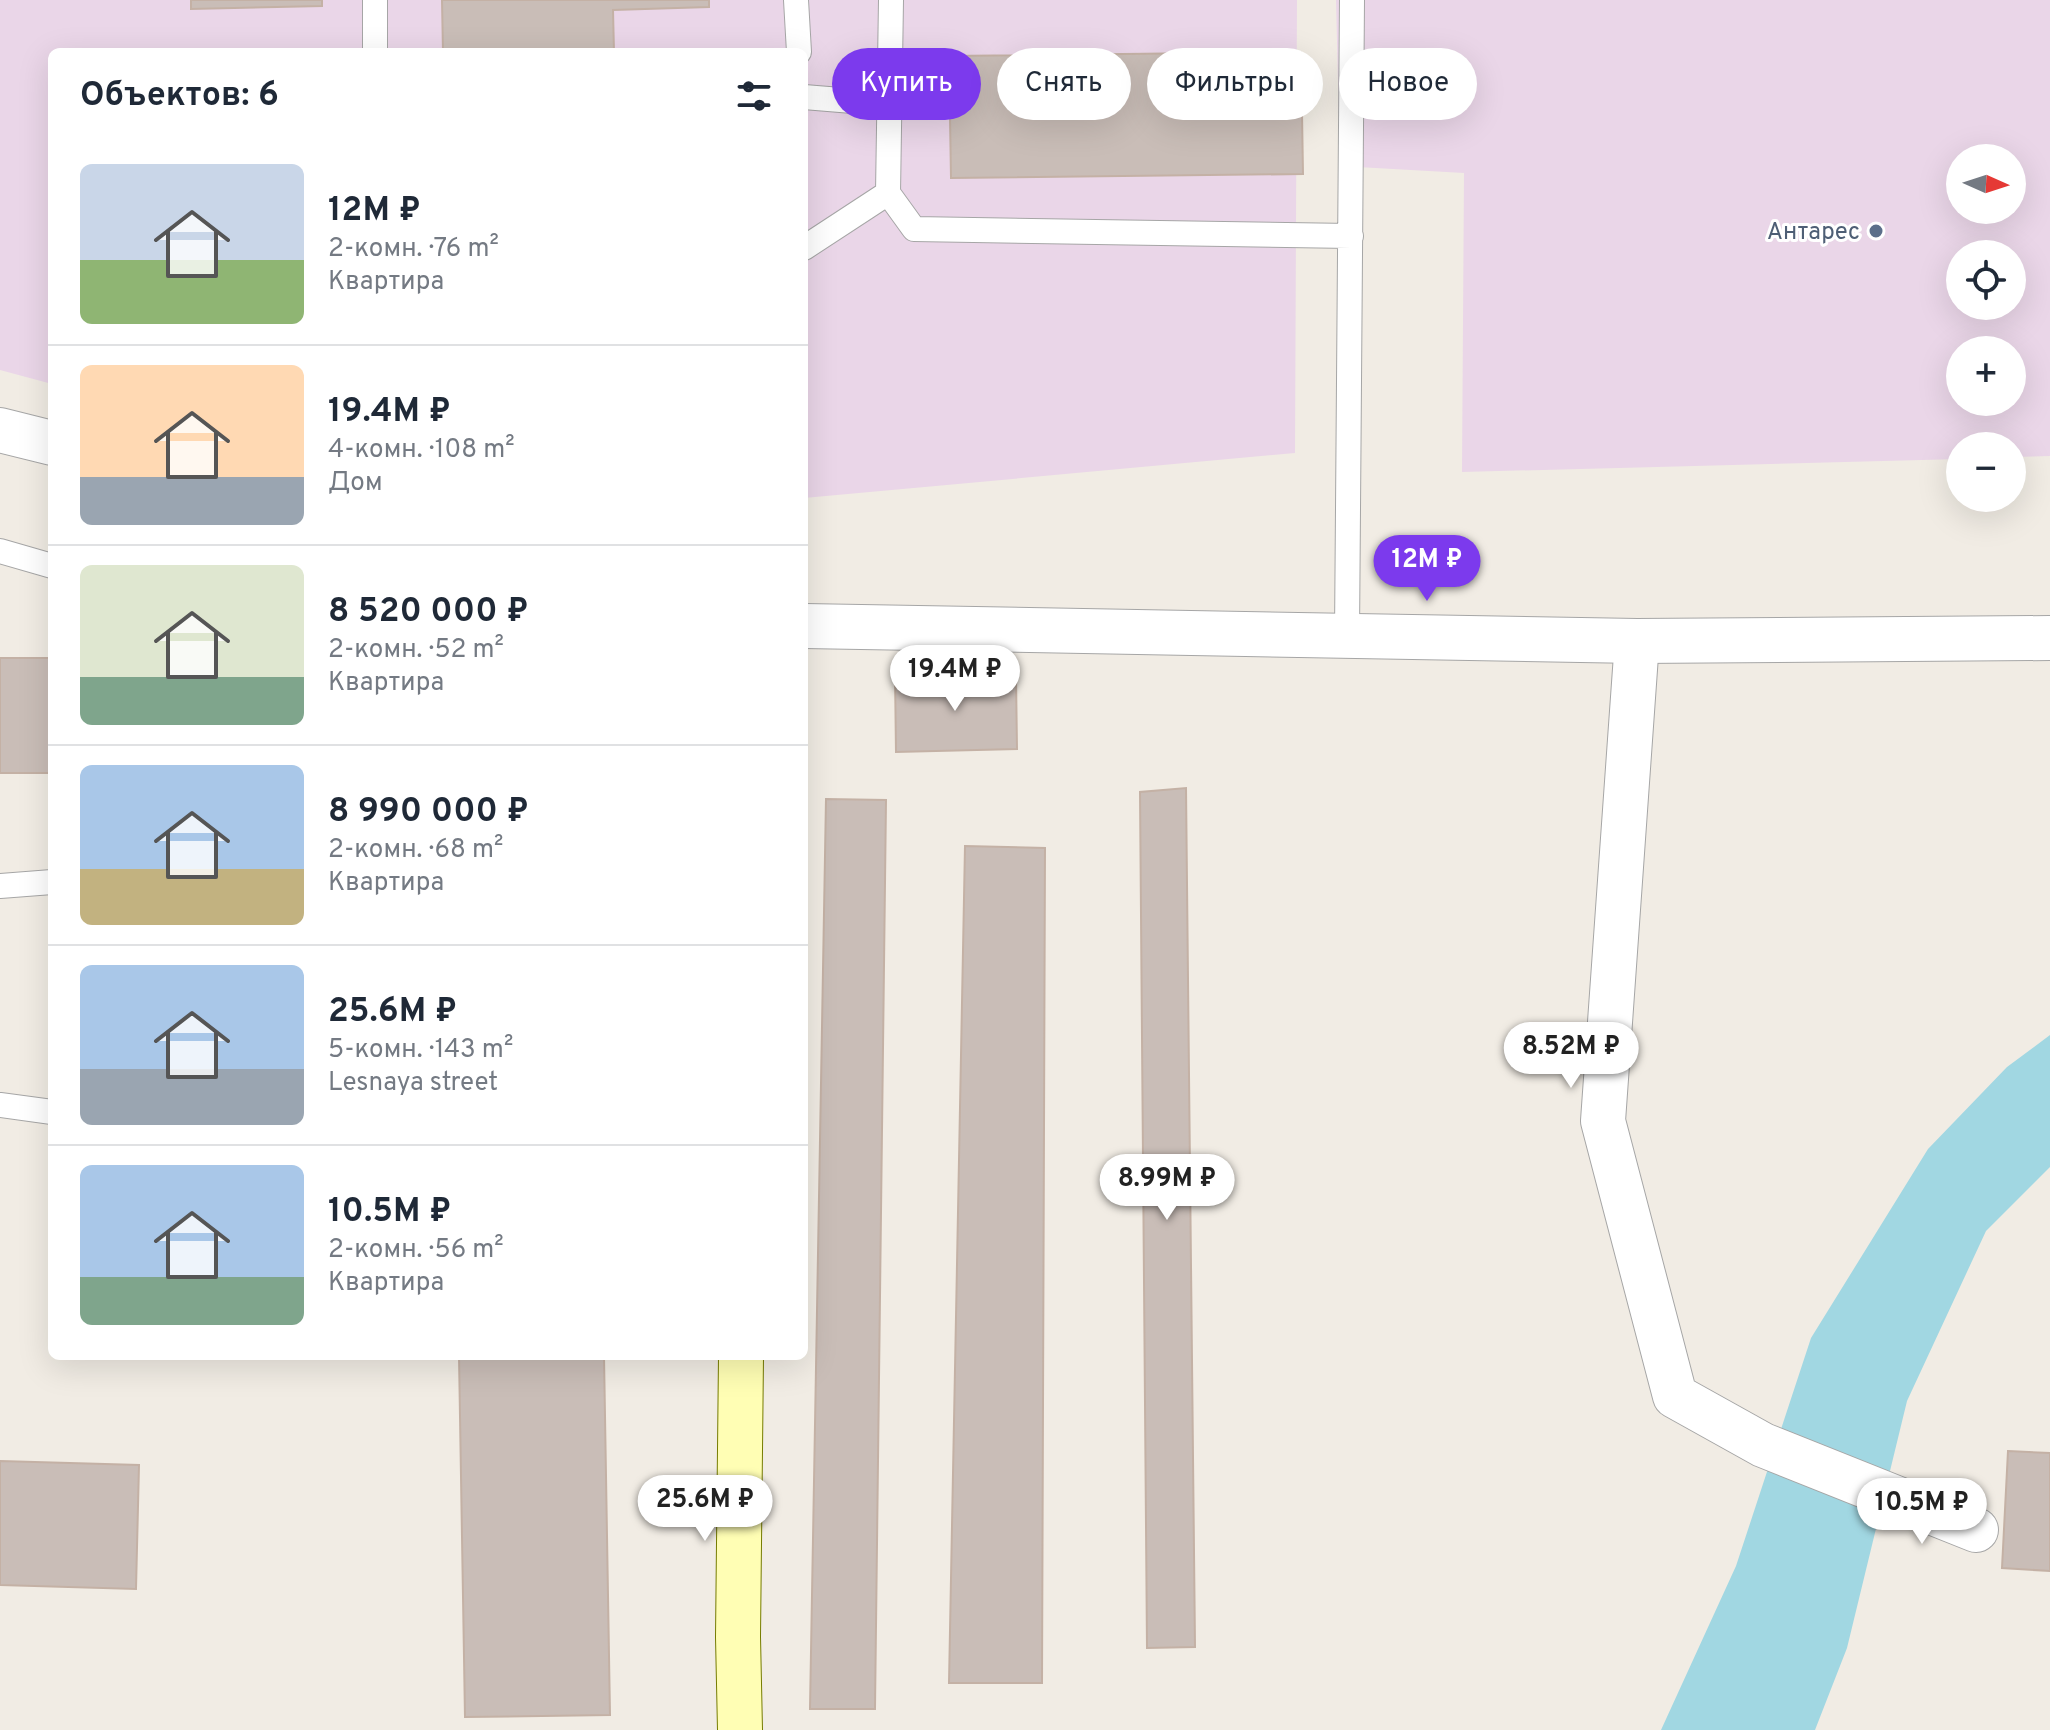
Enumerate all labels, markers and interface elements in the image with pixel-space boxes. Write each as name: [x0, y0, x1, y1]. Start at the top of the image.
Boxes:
chip: Купить: [832, 48, 981, 120]
chip: Снять: [997, 48, 1131, 120]
chip: Фильтры: [1147, 48, 1323, 120]
chip: Новое: [1339, 48, 1477, 120]
icon: filters: [732, 74, 776, 118]
text: Объектов: 6: [80, 75, 279, 118]
north arrow: [1946, 144, 2026, 224]
map controls: [1946, 144, 2026, 512]
text: 12M ₽: [328, 190, 421, 233]
icon: home: [144, 196, 240, 292]
place label: Антарес: [1767, 218, 1860, 248]
marker: Антарес: [1867, 222, 1885, 240]
text: 2-комн. · 76 m²: [328, 233, 499, 266]
button: locate: [1946, 240, 2026, 320]
text: Квартира: [328, 266, 444, 299]
button: +: [1946, 336, 2026, 416]
text: 19.4M ₽: [328, 391, 451, 434]
icon: home: [144, 397, 240, 493]
button: −: [1946, 432, 2026, 512]
text: 4-комн. · 108 m²: [328, 434, 515, 467]
text: Дом: [328, 467, 383, 500]
pin: 12M ₽: [1371, 535, 1483, 603]
text: 12M ₽: [1392, 544, 1462, 577]
text: 8 520 000 ₽: [328, 591, 528, 634]
icon: home: [144, 597, 240, 693]
text: 2-комн. · 52 m²: [328, 634, 504, 667]
pin: 19.4M ₽: [881, 645, 1029, 713]
text: 19.4M ₽: [908, 654, 1002, 687]
text: Квартира: [328, 667, 444, 700]
text: 8 990 000 ₽: [328, 791, 529, 834]
icon: home: [144, 797, 240, 893]
text: 2-комн. · 68 m²: [328, 834, 504, 867]
text: Квартира: [328, 867, 444, 900]
text: 25.6M ₽: [328, 991, 457, 1034]
icon: home: [144, 997, 240, 1093]
pin: 8.52M ₽: [1497, 1022, 1645, 1090]
text: 8.52M ₽: [1522, 1031, 1620, 1064]
text: 5-комн. · 143 m²: [328, 1034, 513, 1067]
text: Lesnaya street: [328, 1067, 498, 1100]
pin: 8.99M ₽: [1093, 1154, 1241, 1222]
text: 8.99M ₽: [1118, 1163, 1216, 1196]
text: 10.5M ₽: [328, 1191, 451, 1234]
icon: home: [144, 1197, 240, 1293]
text: 2-комн. · 56 m²: [328, 1234, 504, 1267]
text: Квартира: [328, 1267, 444, 1300]
pin: 25.6M ₽: [631, 1475, 779, 1543]
pin: 10.5M ₽: [1848, 1478, 1996, 1546]
text: 25.6M ₽: [656, 1484, 754, 1517]
text: 10.5M ₽: [1875, 1487, 1969, 1520]

